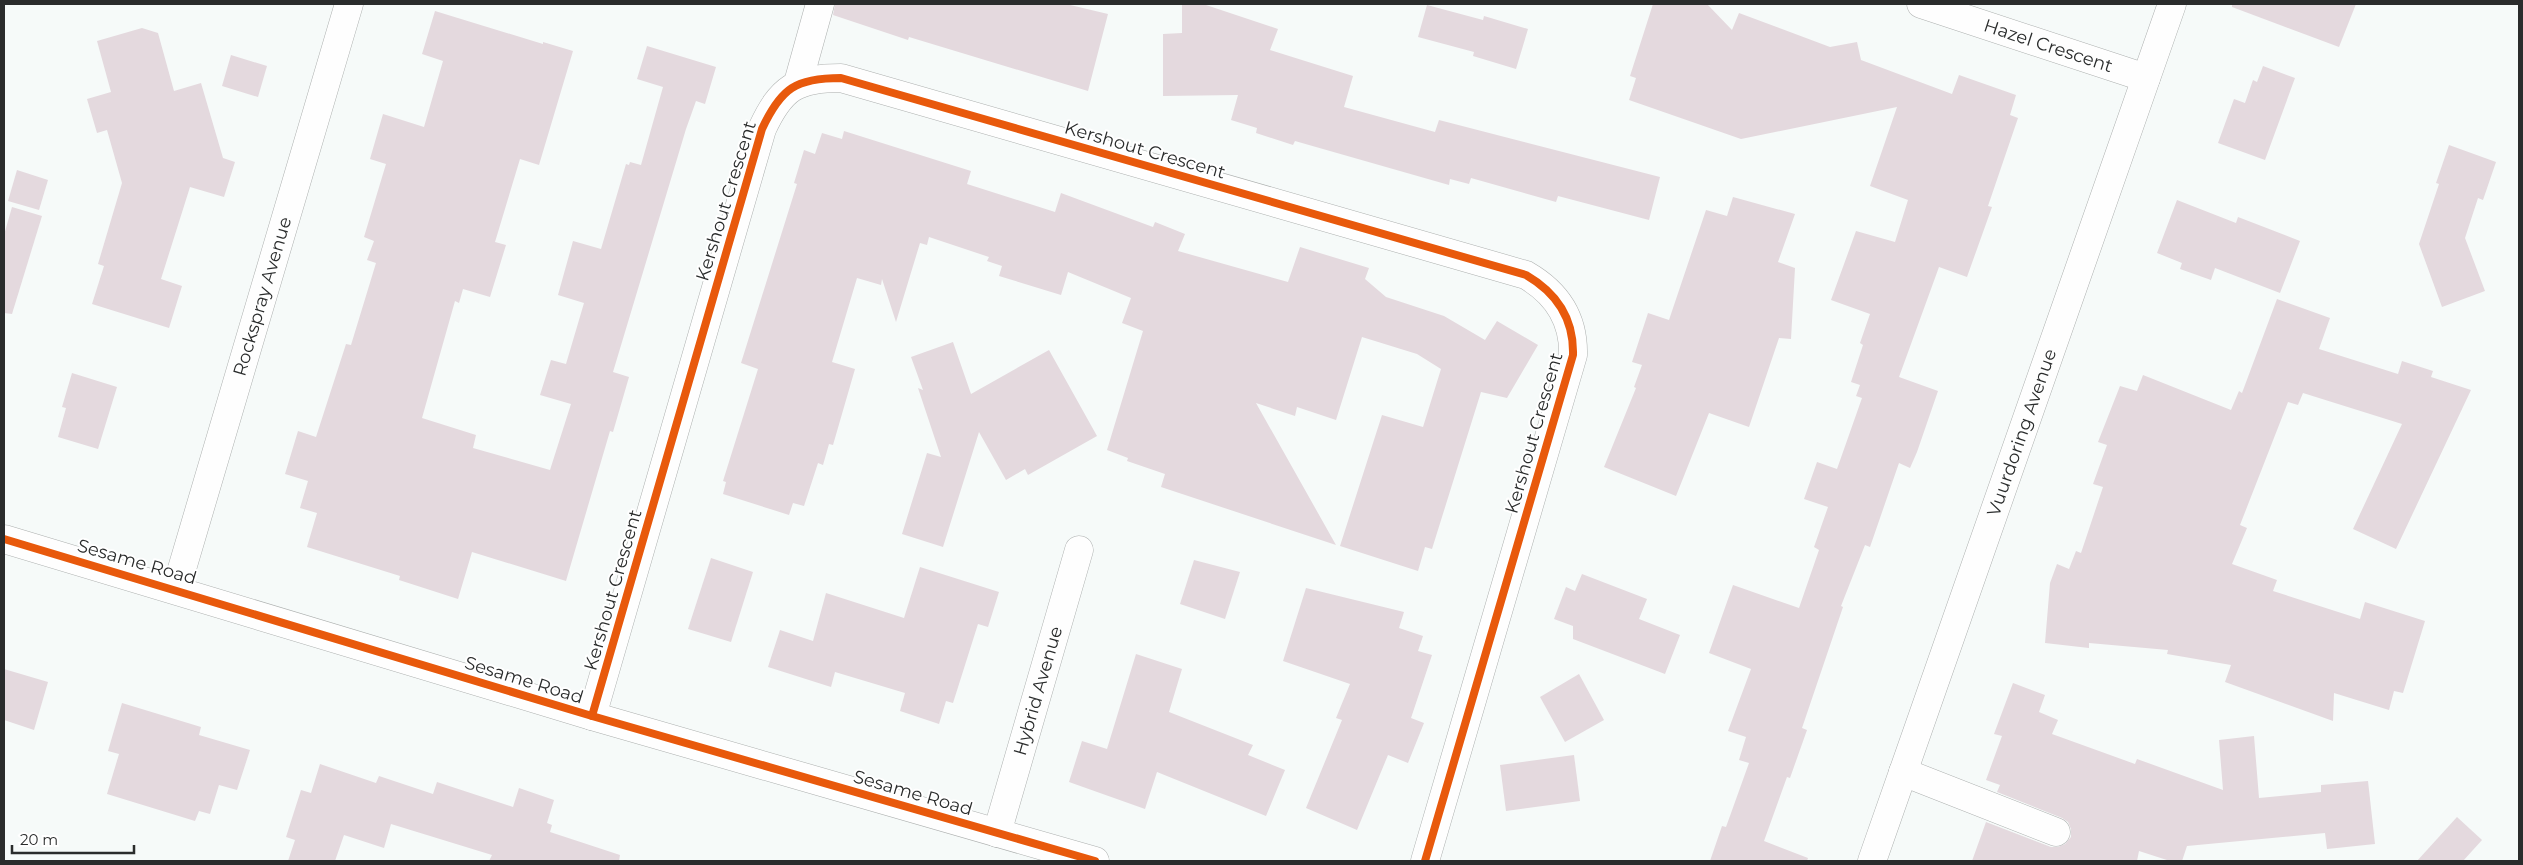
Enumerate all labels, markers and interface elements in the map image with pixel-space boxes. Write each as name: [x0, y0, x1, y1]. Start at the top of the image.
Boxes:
street label: Hazel Crescent: [1981, 14, 2116, 77]
street label: Kershout Crescent: [1062, 116, 1228, 184]
street label: Kershout Crescent: [691, 118, 761, 284]
street label: Rockspray Avenue: [229, 214, 296, 379]
street label: Vuurdoring Avenue: [1983, 346, 2061, 519]
street label: Kershout Crescent: [1500, 350, 1568, 516]
street label: Kershout Crescent: [579, 507, 647, 673]
street label: Sesame Road: [75, 534, 199, 590]
street label: Hybrid Avenue: [1009, 624, 1067, 758]
street label: Sesame Road: [462, 651, 586, 709]
street label: Sesame Road: [851, 765, 975, 821]
scale bar: [12, 822, 135, 854]
text: 20 m: [20, 830, 58, 849]

